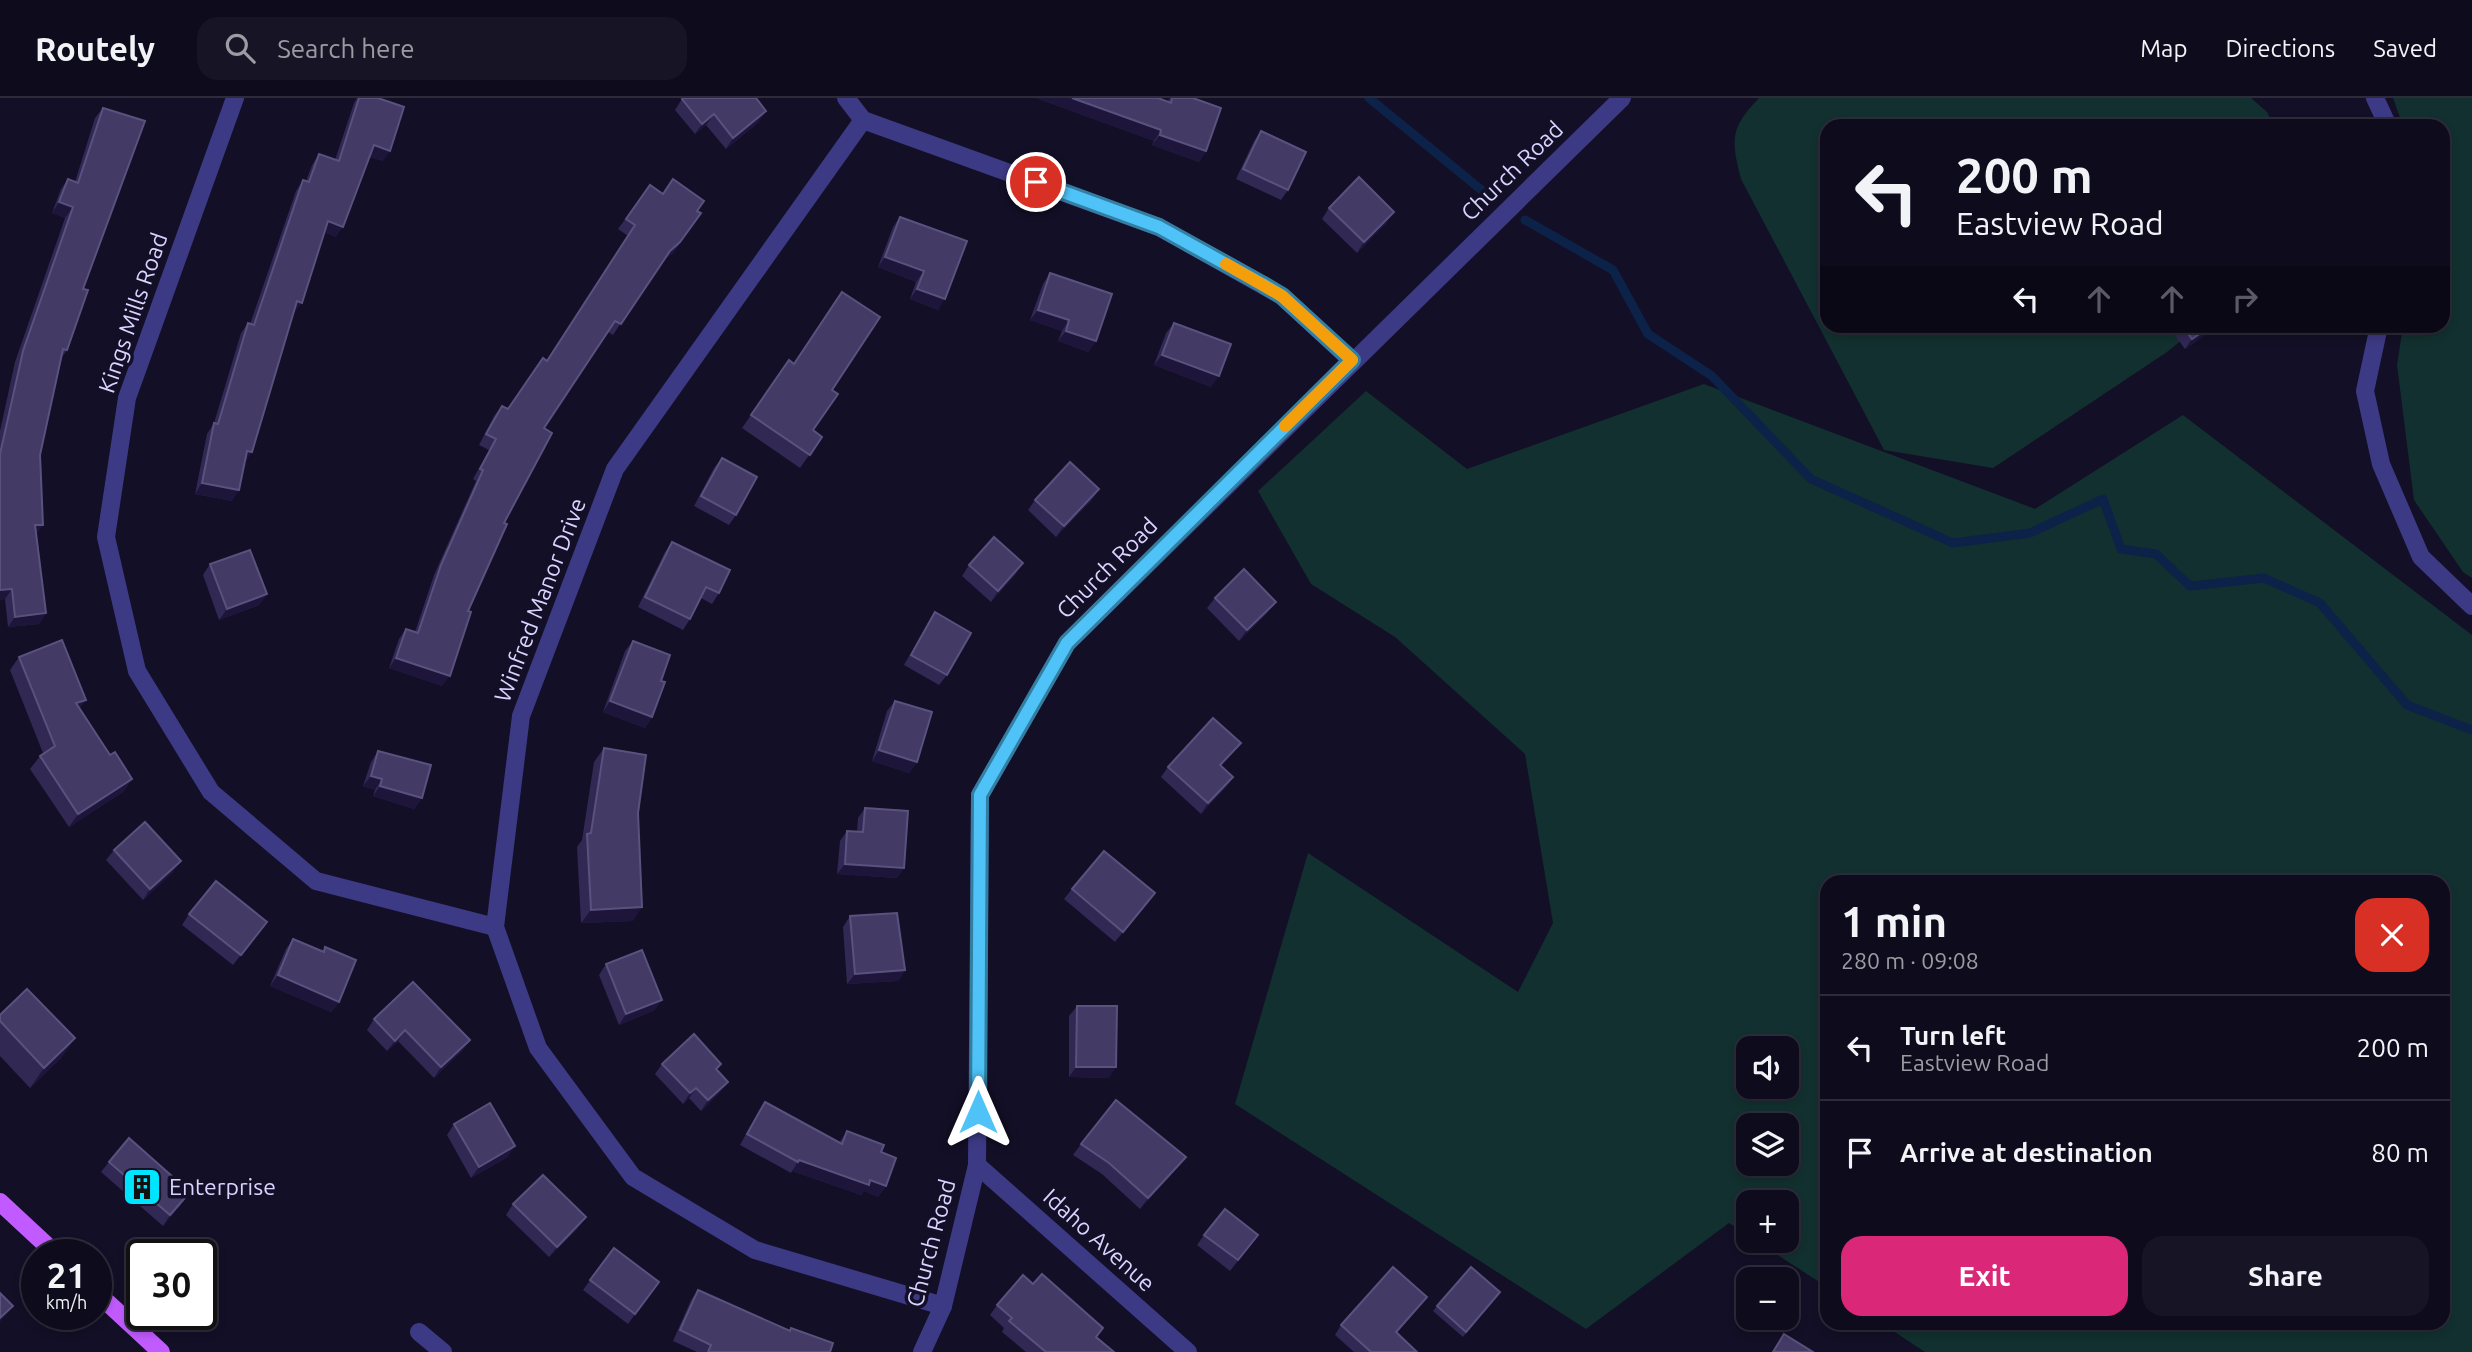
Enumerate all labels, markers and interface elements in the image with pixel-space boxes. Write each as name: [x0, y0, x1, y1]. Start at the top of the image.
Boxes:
search box: [197, 17, 687, 80]
icon: search: [221, 29, 259, 67]
text: Routely: [35, 30, 155, 67]
text: Search here: [277, 34, 415, 63]
text: Map: [2140, 35, 2187, 62]
text: Directions: [2225, 35, 2335, 62]
text: Saved: [2373, 35, 2437, 62]
street label: Church Road: [1456, 116, 1568, 225]
icon: left: [1841, 147, 1932, 238]
text: 200 m: [1956, 147, 2093, 202]
pin: [1006, 152, 1066, 212]
icon: arrive: [1017, 163, 1055, 201]
text: Eastview Road: [1956, 205, 2164, 241]
street label: Kings Mills Road: [93, 230, 172, 396]
icon: left: [2007, 280, 2045, 318]
icon: ahead: [2080, 280, 2118, 318]
icon: ahead: [2153, 280, 2191, 318]
icon: right: [2226, 280, 2264, 318]
street label: Winfred Manor Drive: [489, 494, 590, 705]
street label: Church Road: [1051, 512, 1162, 623]
text: 1 min: [1841, 898, 1947, 945]
button: close: [2355, 898, 2429, 972]
text: 280 m · 09:08: [1841, 948, 1979, 973]
text: Turn left: [1900, 1021, 2006, 1050]
icon: left: [1841, 1029, 1879, 1067]
text: 200 m: [2357, 1033, 2429, 1062]
map controls: [1736, 1036, 1799, 1330]
button: sound: [1736, 1036, 1799, 1099]
text: Eastview Road: [1900, 1050, 2049, 1075]
position arrow: [941, 1075, 1015, 1149]
button: layers: [1736, 1113, 1799, 1176]
icon: arrive: [1841, 1134, 1879, 1172]
text: Arrive at destination: [1900, 1138, 2153, 1167]
text: 80 m: [2371, 1138, 2429, 1167]
building icon: Enterprise: [121, 1166, 163, 1208]
place label: Enterprise: [169, 1174, 276, 1199]
street label: Church Road: [901, 1176, 960, 1309]
street label: Idaho Avenue: [1039, 1183, 1160, 1296]
button: +: [1736, 1190, 1799, 1253]
button: Exit: [1841, 1236, 2128, 1316]
button: Share: [2142, 1236, 2429, 1316]
speed limit sign: 30: [126, 1239, 217, 1330]
text: 21: [47, 1255, 86, 1295]
button: −: [1736, 1267, 1799, 1330]
text: km/h: [46, 1292, 87, 1312]

